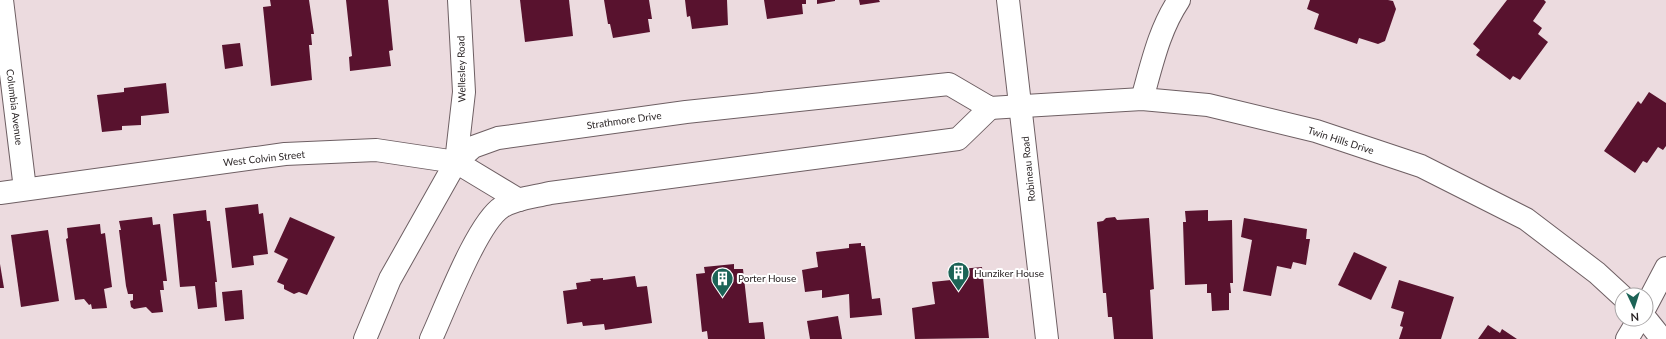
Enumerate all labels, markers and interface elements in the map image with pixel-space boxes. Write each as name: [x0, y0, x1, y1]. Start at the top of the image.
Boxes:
street label: Wellesley Road: [454, 36, 468, 102]
street label: Columbia Avenue: [4, 68, 26, 146]
street label: Strathmore Drive: [586, 109, 662, 131]
street label: Twin Hills Drive: [1306, 124, 1376, 156]
street label: Robineau Road: [1019, 136, 1037, 202]
street label: West Colvin Street: [223, 148, 306, 168]
building icon: Hunziker House: [946, 260, 972, 293]
building icon: Porter House: [709, 265, 735, 298]
place label: Hunziker House: [974, 267, 1044, 279]
place label: Porter House: [738, 272, 796, 284]
north arrow: [1614, 287, 1654, 327]
text: N: [1630, 311, 1639, 324]

